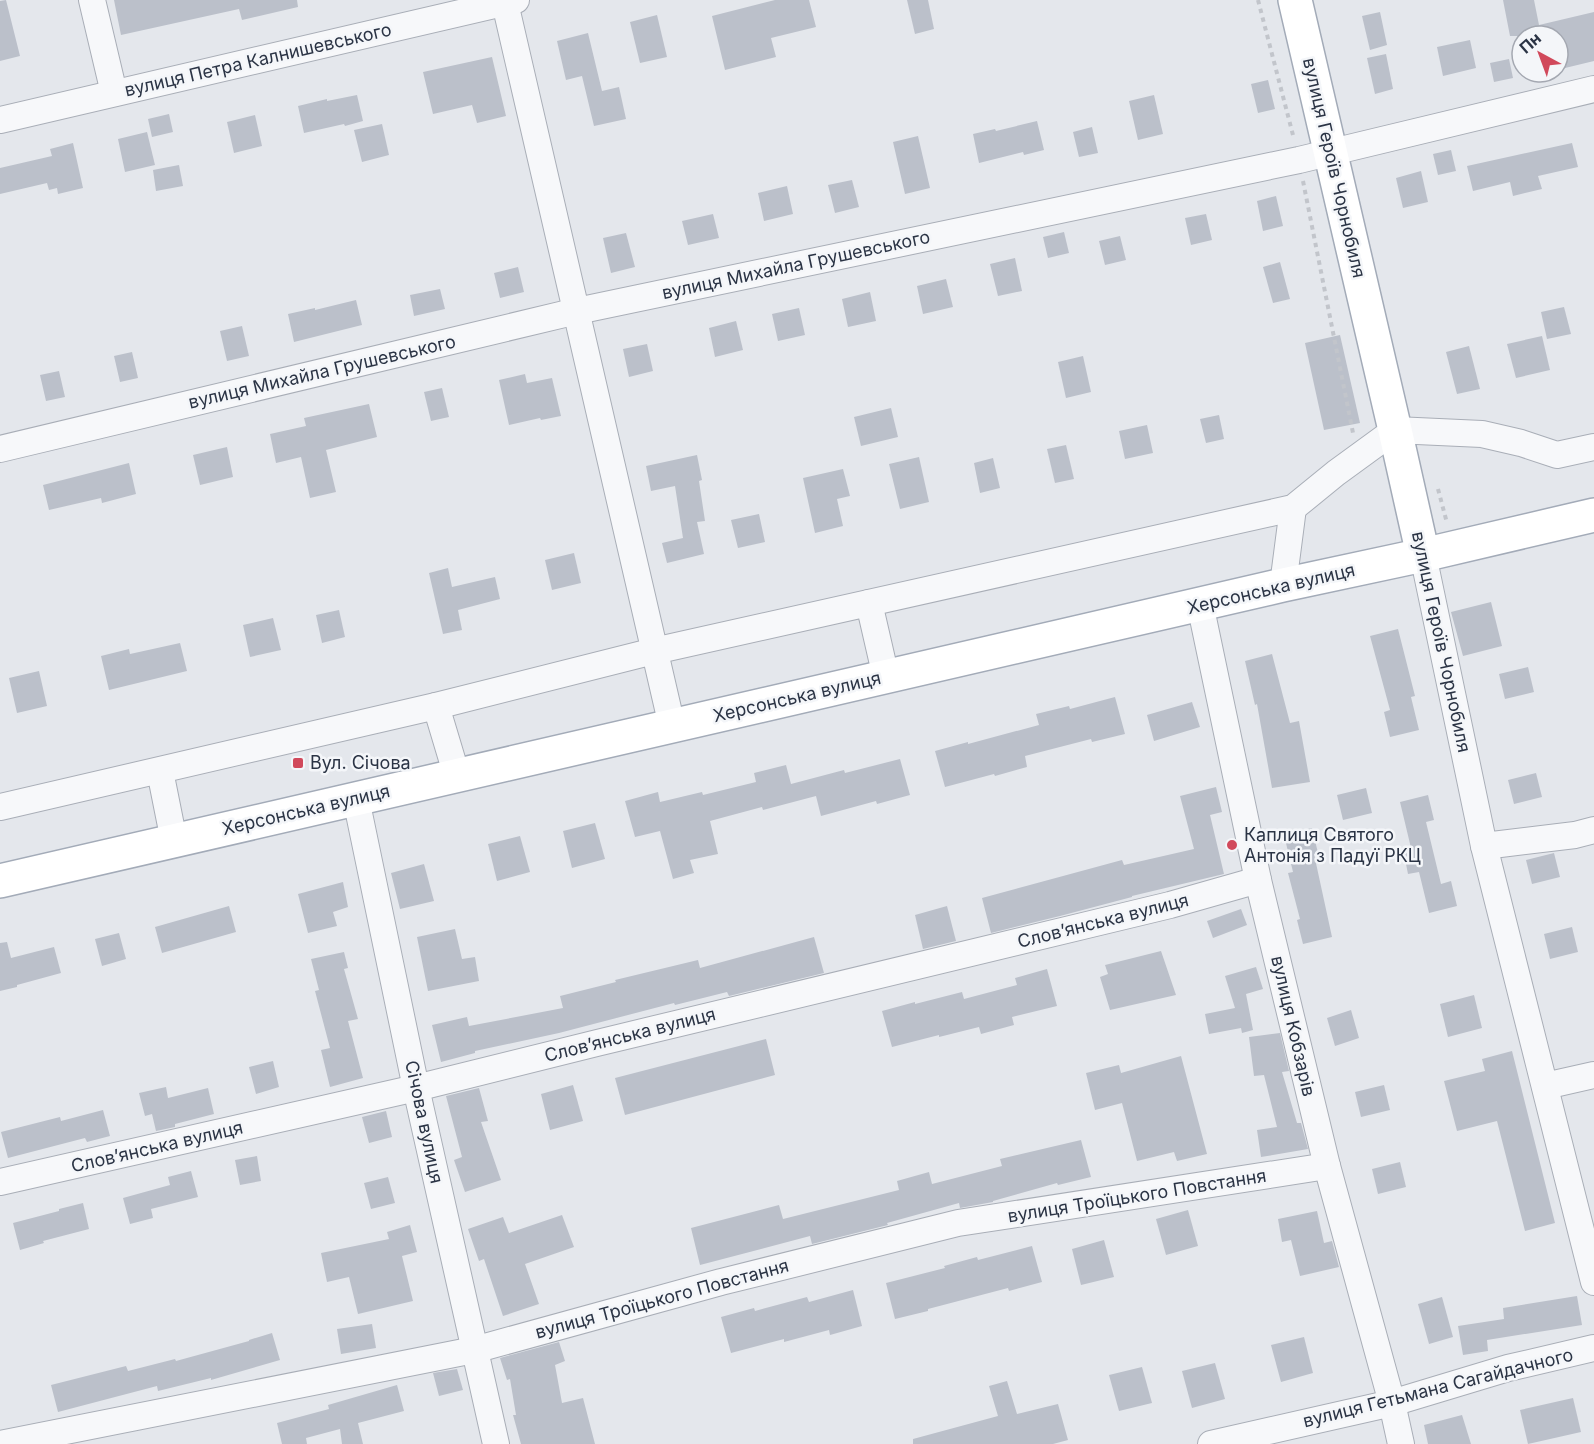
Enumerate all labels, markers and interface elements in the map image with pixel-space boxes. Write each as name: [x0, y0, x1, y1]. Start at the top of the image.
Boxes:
street label: вулиця Петра Калнишевського: [122, 19, 393, 100]
north arrow: [1510, 24, 1570, 84]
text: Пн: [1515, 28, 1545, 57]
street label: вулиця Героїв Чорнобиля: [1299, 56, 1370, 280]
street label: вулиця Михайла Грушевського: [660, 226, 932, 303]
street label: вулиця Михайла Грушевського: [186, 330, 458, 413]
street label: вулиця Героїв Чорнобиля: [1408, 530, 1475, 754]
street label: Херсонська вулиця: [1185, 559, 1357, 618]
street label: Херсонська вулиця: [711, 667, 883, 726]
place label: Вул. Січова: [310, 752, 411, 773]
marker: Вул. Січова: [291, 756, 305, 770]
street label: Херсонська вулиця: [220, 780, 392, 839]
place label: Каплиця Святого Антонія з Падуї РКЦ: [1244, 824, 1421, 866]
marker: Каплиця Святого Антонія з Падуї РКЦ: [1225, 838, 1239, 852]
street label: Словʼянська вулиця: [1015, 889, 1191, 952]
street label: вулиця Кобзарів: [1267, 954, 1320, 1098]
street label: Словʼянська вулиця: [542, 1003, 718, 1066]
street label: Січова вулиця: [401, 1058, 448, 1185]
street label: Словʼянська вулиця: [69, 1117, 245, 1176]
street label: вулиця Троїцького Повстання: [1006, 1165, 1268, 1226]
street label: вулиця Троїцького Повстання: [533, 1254, 791, 1343]
street label: вулиця Гетьмана Сагайдачного: [1301, 1344, 1575, 1431]

